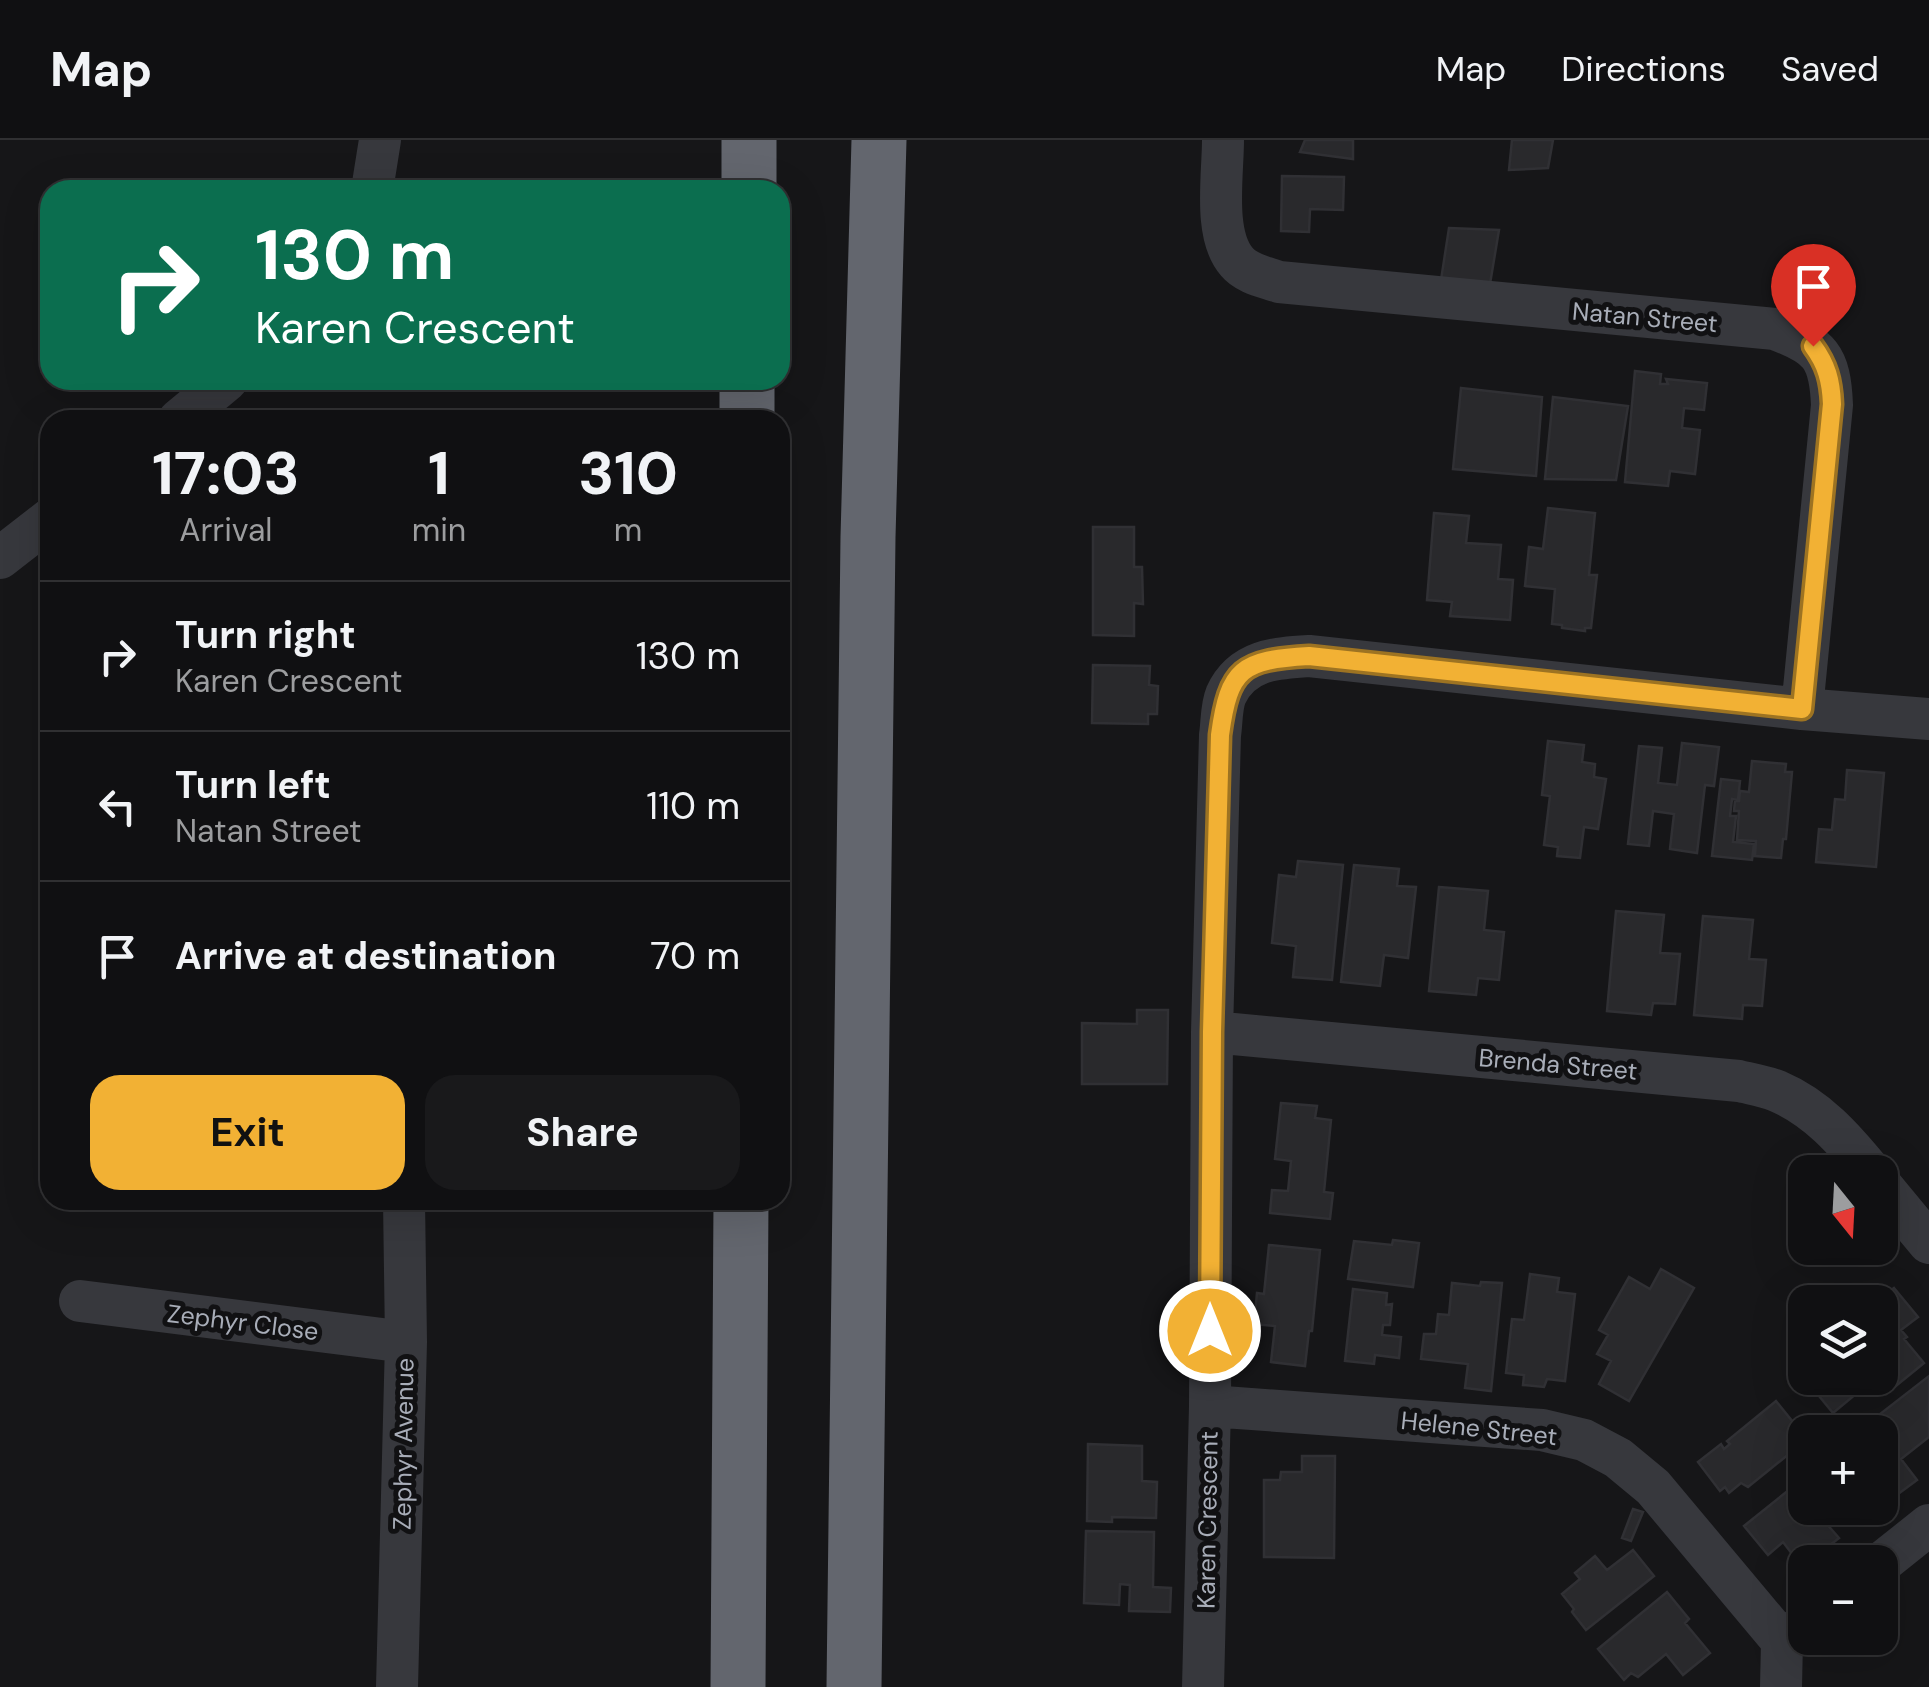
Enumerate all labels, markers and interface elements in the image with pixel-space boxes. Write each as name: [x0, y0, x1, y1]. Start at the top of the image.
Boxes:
text: Map: [50, 38, 152, 101]
text: Map: [1436, 46, 1506, 92]
text: Directions: [1561, 46, 1726, 92]
text: Saved: [1781, 46, 1879, 92]
text: 130 m: [255, 210, 454, 301]
icon: right: [90, 220, 220, 350]
pin: [1771, 244, 1856, 347]
icon: arrive: [1786, 259, 1841, 314]
street label: Natan Street: [1571, 295, 1719, 340]
text: Karen Crescent: [255, 298, 575, 357]
text: 17:03: [152, 434, 300, 513]
text: 1: [428, 434, 450, 513]
text: 310: [578, 434, 678, 513]
text: Arrival: [179, 509, 272, 551]
text: min: [412, 509, 466, 551]
text: m: [614, 509, 642, 551]
text: Turn right: [175, 610, 356, 660]
icon: right: [90, 629, 145, 684]
text: 130 m: [636, 631, 740, 681]
text: Karen Crescent: [175, 660, 403, 702]
text: Turn left: [175, 760, 331, 810]
icon: left: [90, 779, 145, 834]
text: 110 m: [646, 781, 740, 831]
text: Natan Street: [175, 810, 362, 852]
icon: arrive: [90, 929, 145, 984]
text: Arrive at destination: [175, 931, 557, 981]
text: 70 m: [650, 931, 740, 981]
street label: Brenda Street: [1477, 1041, 1639, 1088]
button: Exit: [90, 1075, 405, 1190]
button: Share: [425, 1075, 740, 1190]
north arrow: [1788, 1155, 1898, 1265]
map controls: [1788, 1155, 1898, 1655]
position arrow: [1158, 1279, 1262, 1383]
button: layers: [1788, 1285, 1898, 1395]
street label: Zephyr Close: [165, 1297, 321, 1348]
street label: Zephyr Avenue: [386, 1358, 421, 1530]
street label: Helene Street: [1399, 1404, 1559, 1453]
button: +: [1788, 1415, 1898, 1525]
street label: Karen Crescent: [1189, 1431, 1226, 1609]
button: −: [1788, 1545, 1898, 1655]

